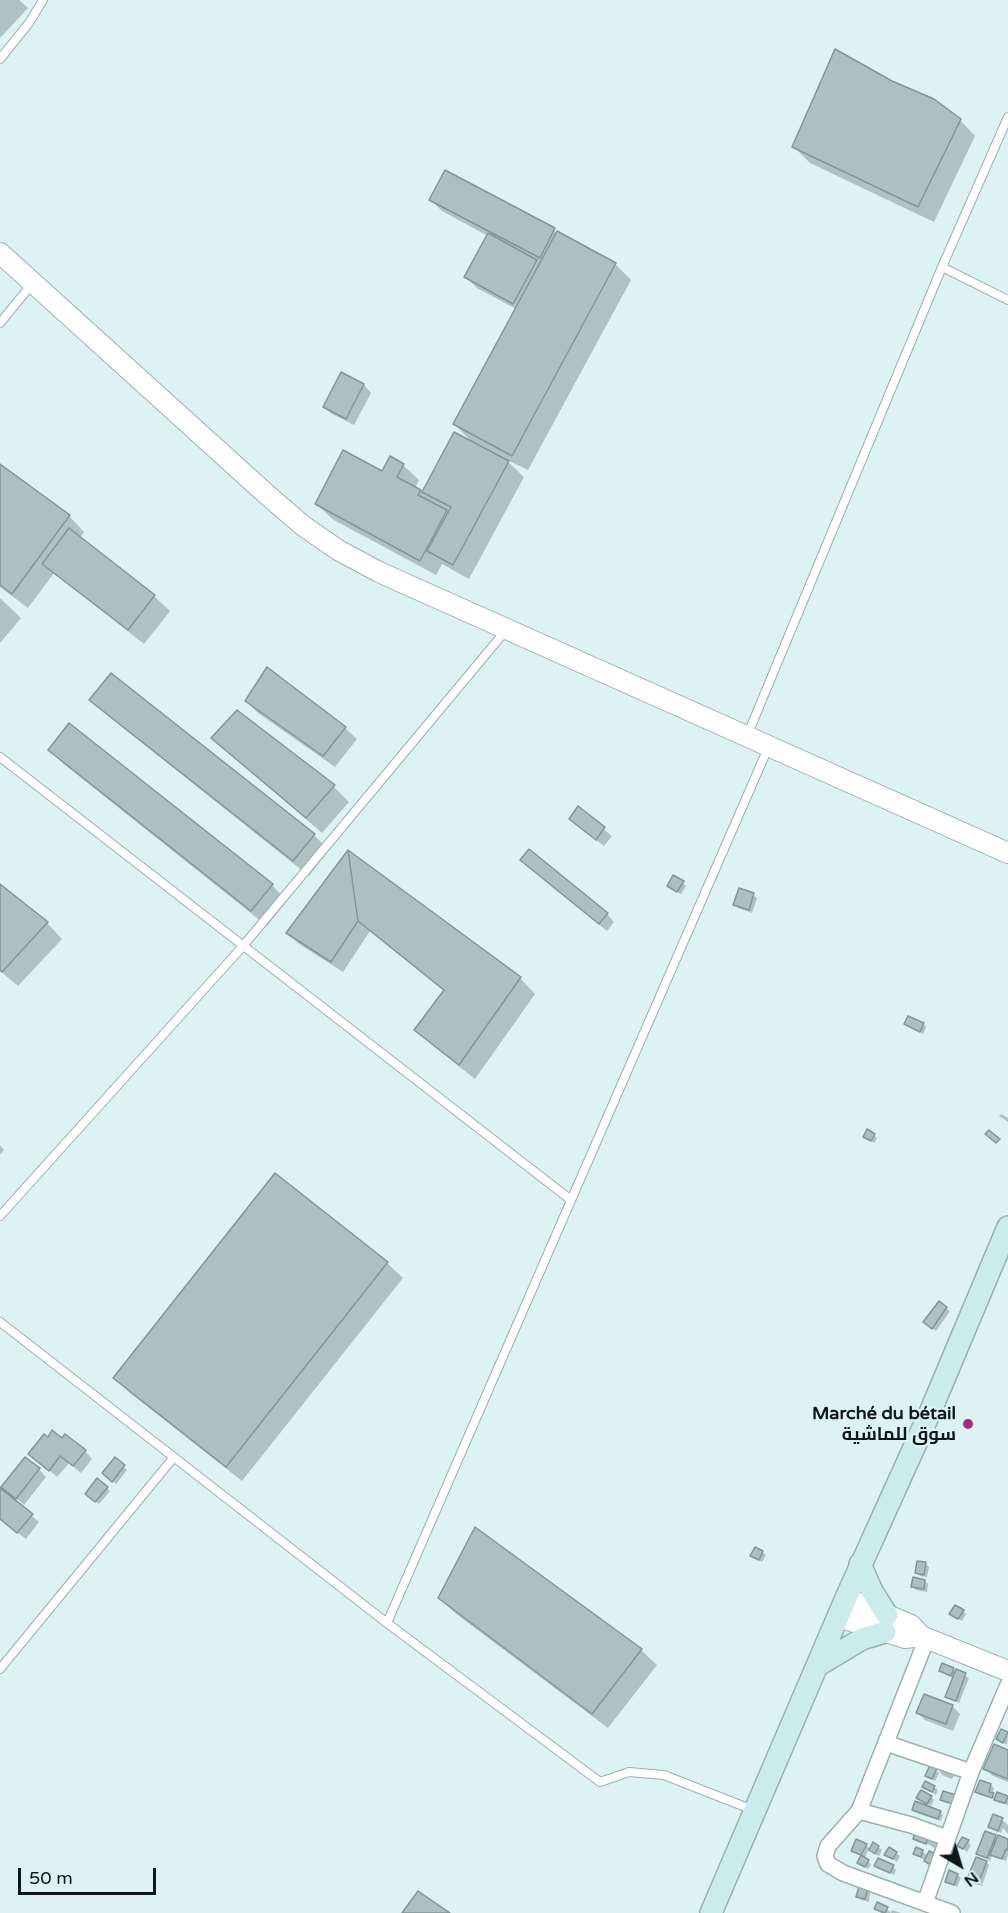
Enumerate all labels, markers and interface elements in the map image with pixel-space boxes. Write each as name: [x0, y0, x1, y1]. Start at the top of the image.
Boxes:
place label: Marché du bétail سوق للماشية: [812, 1403, 956, 1446]
marker: Marché du bétail سوق للماشية: [961, 1417, 975, 1431]
north arrow: [930, 1835, 990, 1895]
scale bar: [21, 1856, 159, 1894]
text: 50 m: [29, 1867, 73, 1889]
text: N: [960, 1867, 982, 1891]

